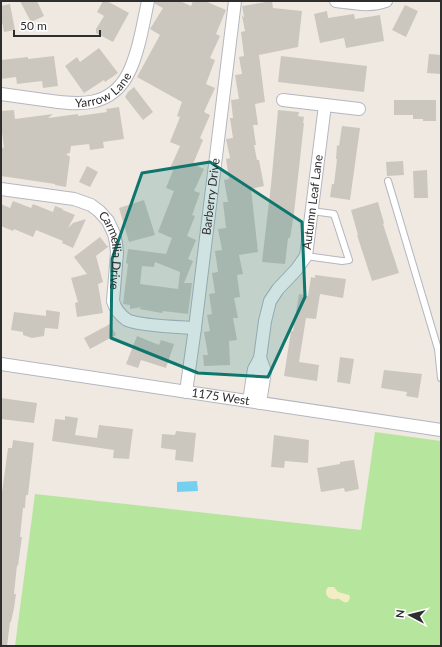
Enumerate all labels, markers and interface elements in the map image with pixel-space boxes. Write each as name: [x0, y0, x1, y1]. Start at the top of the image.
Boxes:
scale bar: [14, 12, 100, 38]
text: 50 m: [20, 18, 47, 33]
street label: Yarrow Lane: [75, 70, 134, 110]
street label: Autumn Leaf Lane: [299, 154, 326, 250]
street label: Barberry Drive: [198, 157, 223, 236]
street label: Carmellia Drive: [96, 208, 125, 290]
street label: 1175 West: [191, 385, 251, 408]
north arrow: [390, 595, 430, 635]
text: N: [393, 609, 407, 619]

